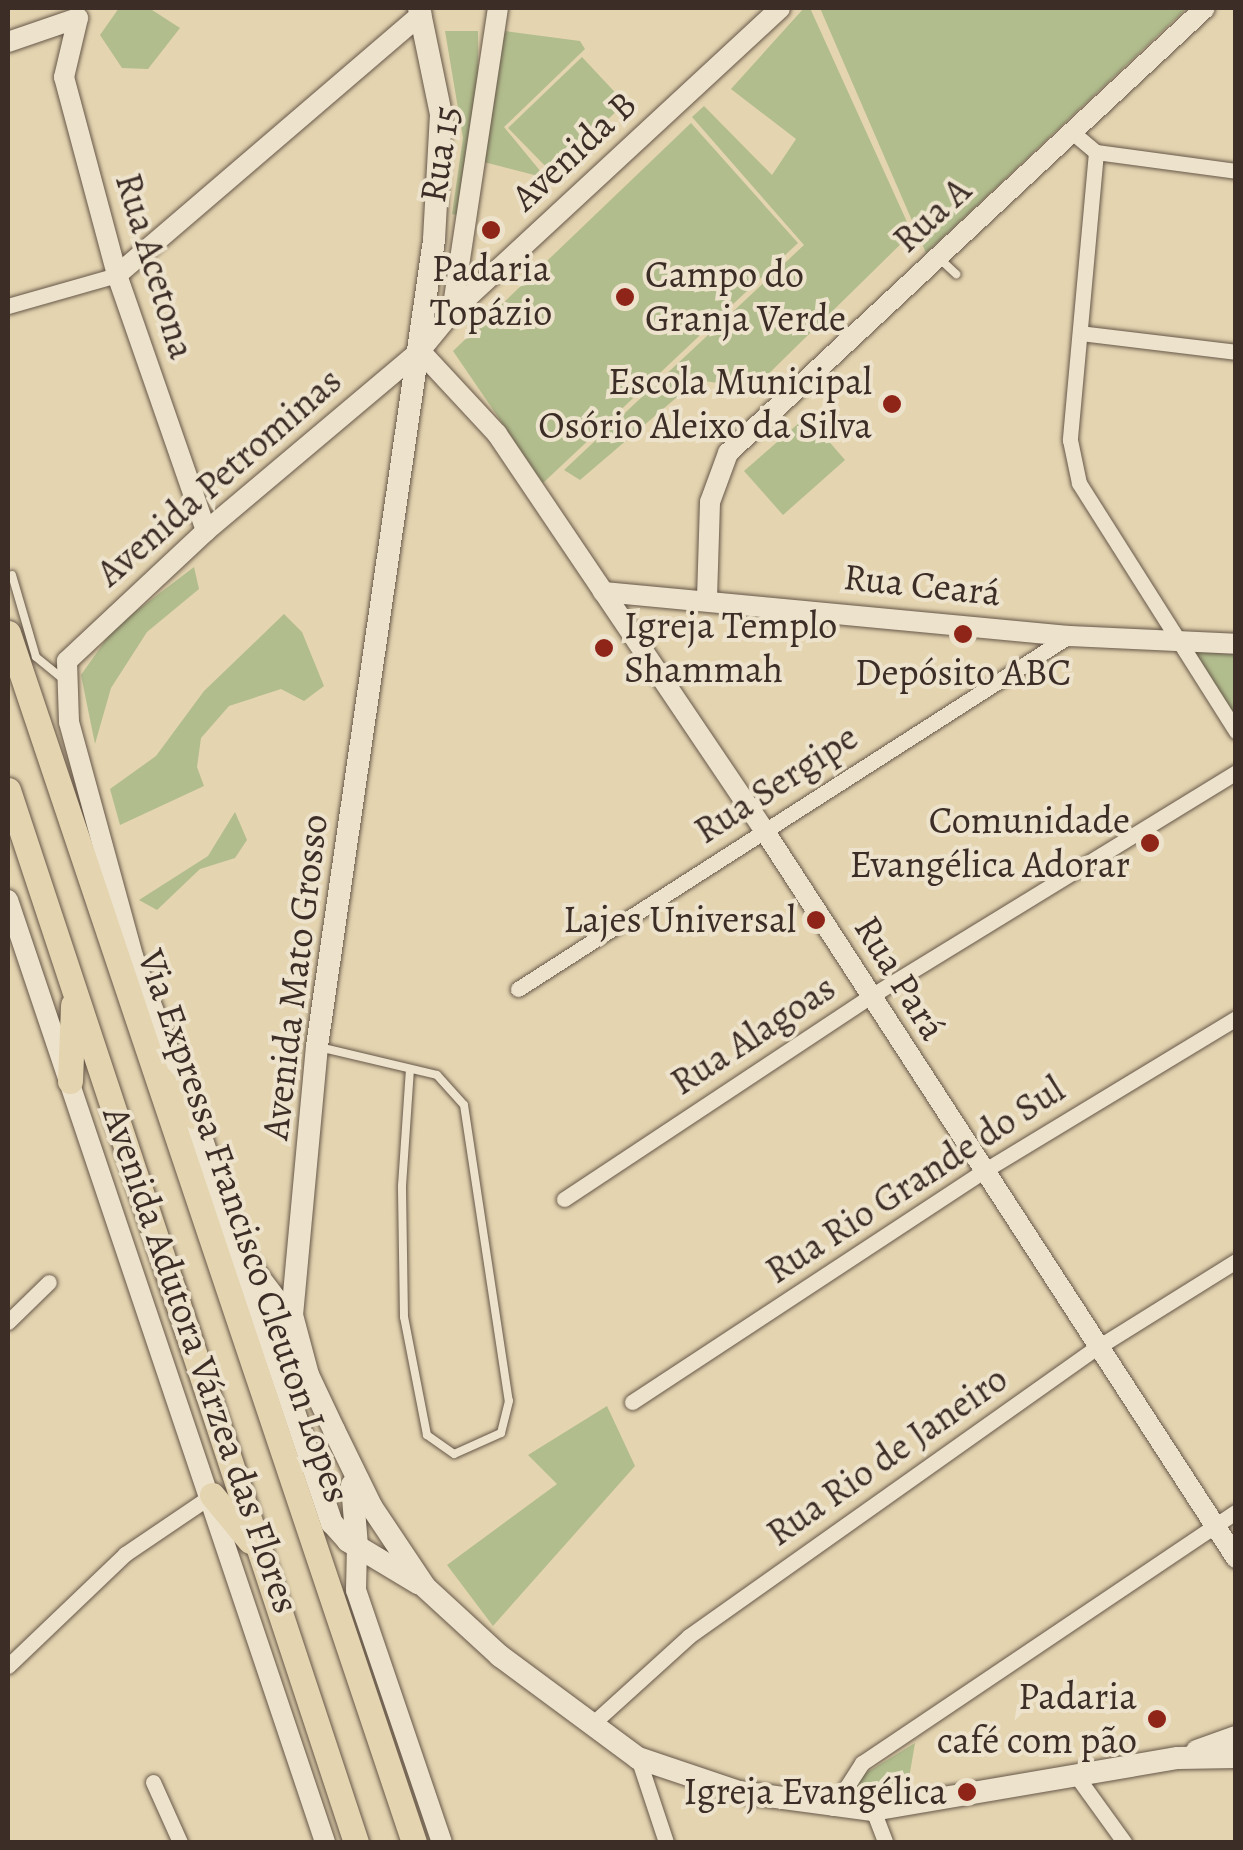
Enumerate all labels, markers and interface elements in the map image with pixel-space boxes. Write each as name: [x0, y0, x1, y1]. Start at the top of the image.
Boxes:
street label: Avenida B: [502, 82, 646, 220]
street label: Rua 15: [410, 102, 470, 206]
street label: Rua Acetona: [105, 168, 205, 364]
street label: Rua A: [884, 168, 980, 262]
marker: Padaria Topázio: [480, 219, 502, 241]
place label: Padaria Topázio: [430, 246, 552, 336]
place label: Campo do Granja Verde: [645, 252, 846, 342]
marker: Campo do Granja Verde: [614, 286, 636, 308]
street label: Avenida Petrominas: [87, 358, 351, 596]
place label: Escola Municipal Osório Aleixo da Silva: [538, 359, 872, 448]
marker: Escola Municipal Osório Aleixo da Silva: [881, 393, 903, 415]
street label: Rua Ceará: [841, 554, 1003, 616]
place label: Igreja Templo Shammah: [624, 603, 837, 692]
marker: Depósito ABC: [952, 623, 974, 645]
marker: Igreja Templo Shammah: [593, 637, 615, 659]
place label: Depósito ABC: [855, 650, 1071, 696]
street label: Rua Sergipe: [686, 714, 866, 854]
place label: Comunidade Evangélica Adorar: [849, 798, 1130, 888]
street label: Avenida Mato Grosso: [252, 812, 338, 1142]
marker: Comunidade Evangélica Adorar: [1139, 832, 1161, 854]
place label: Lajes Universal: [563, 897, 796, 943]
street label: Rua Pará: [844, 908, 956, 1048]
marker: Lajes Universal: [805, 909, 827, 931]
street label: Via Expressa Francisco Cleuton Lopes: [128, 944, 360, 1508]
street label: Rua Alagoas: [662, 965, 844, 1105]
street label: Rua Rio Grande do Sul: [757, 1066, 1073, 1294]
street label: Avenida Adutora Várzea das Flores: [93, 1101, 309, 1619]
street label: Rua Rio de Janeiro: [758, 1356, 1016, 1556]
place label: Padaria café com pão: [937, 1674, 1137, 1764]
marker: Padaria café com pão: [1146, 1708, 1168, 1730]
place label: Igreja Evangélica: [683, 1769, 947, 1815]
marker: Igreja Evangélica: [956, 1781, 978, 1803]

